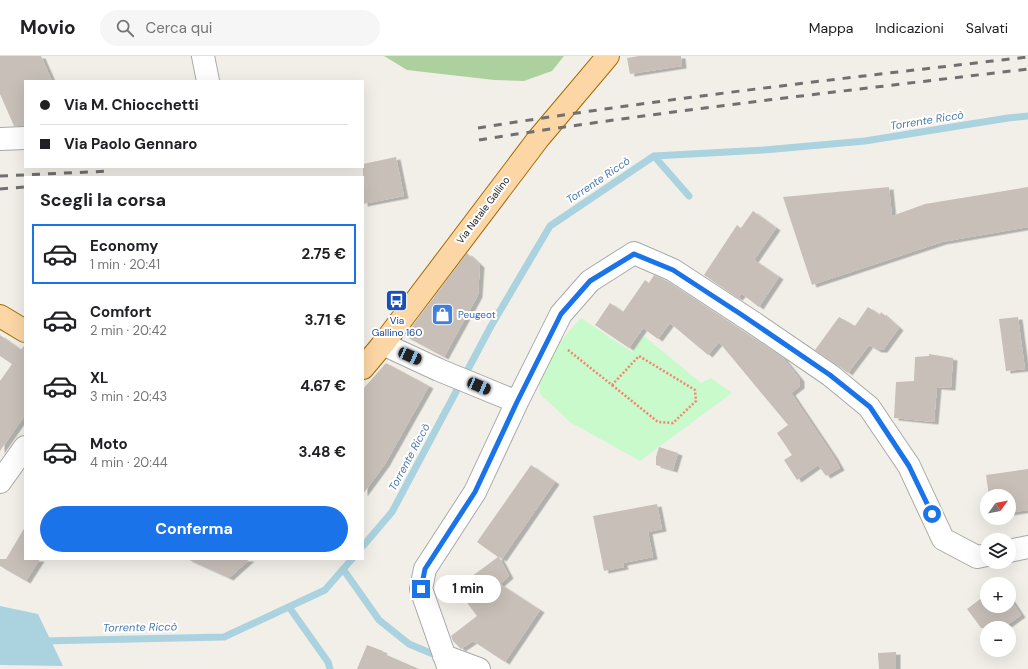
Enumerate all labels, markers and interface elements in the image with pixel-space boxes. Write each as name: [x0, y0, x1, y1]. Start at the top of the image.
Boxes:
search box: [100, 10, 380, 46]
text: Movio: [20, 15, 76, 40]
icon: search: [114, 17, 136, 39]
text: Cerca qui: [146, 18, 212, 38]
text: Mappa: [809, 19, 853, 37]
text: Indicazioni: [875, 19, 944, 37]
text: Salvati: [966, 19, 1008, 37]
text: Via M. Chiocchetti: [64, 95, 199, 115]
water label: Torrente Riccò: [889, 107, 965, 133]
text: Via Paolo Gennaro: [64, 134, 198, 154]
water label: Torrente Riccò: [563, 153, 633, 207]
street label: Via Natale Gallino: [453, 174, 513, 246]
text: Scegli la corsa: [40, 188, 166, 212]
icon: car: [42, 236, 78, 272]
text: Economy: [90, 236, 158, 256]
text: 2.75 €: [302, 244, 346, 264]
text: 1 min · 20:41: [90, 256, 160, 273]
bus stop icon: Via Gallino 160: [384, 287, 410, 313]
shop icon: Peugeot: [430, 301, 456, 327]
icon: car: [42, 302, 78, 338]
text: Comfort: [90, 302, 151, 322]
place label: Peugeot: [458, 308, 496, 321]
text: 3.71 €: [304, 310, 346, 330]
place label: Via Gallino 160: [372, 314, 422, 339]
text: 2 min · 20:42: [90, 322, 167, 339]
car: [397, 346, 423, 366]
icon: car: [42, 368, 78, 404]
text: XL: [90, 368, 108, 388]
text: 4.67 €: [300, 376, 346, 396]
car: [466, 376, 492, 396]
text: 3 min · 20:43: [90, 388, 167, 405]
water label: Torrente Riccò: [385, 421, 433, 493]
icon: car: [42, 434, 78, 470]
text: Moto: [90, 434, 128, 454]
text: 3.48 €: [299, 442, 346, 462]
text: 4 min · 20:44: [90, 454, 168, 471]
north arrow: [980, 489, 1016, 525]
map controls: [980, 489, 1016, 657]
route start: [923, 505, 941, 523]
button: Conferma: [40, 506, 348, 552]
button: layers: [980, 533, 1016, 569]
callout: 1 min: [435, 575, 501, 603]
button: +: [980, 577, 1016, 613]
route end: [412, 580, 430, 598]
text: 1 min: [452, 580, 484, 597]
water label: Torrente Riccò: [103, 619, 178, 635]
button: −: [980, 621, 1016, 657]

